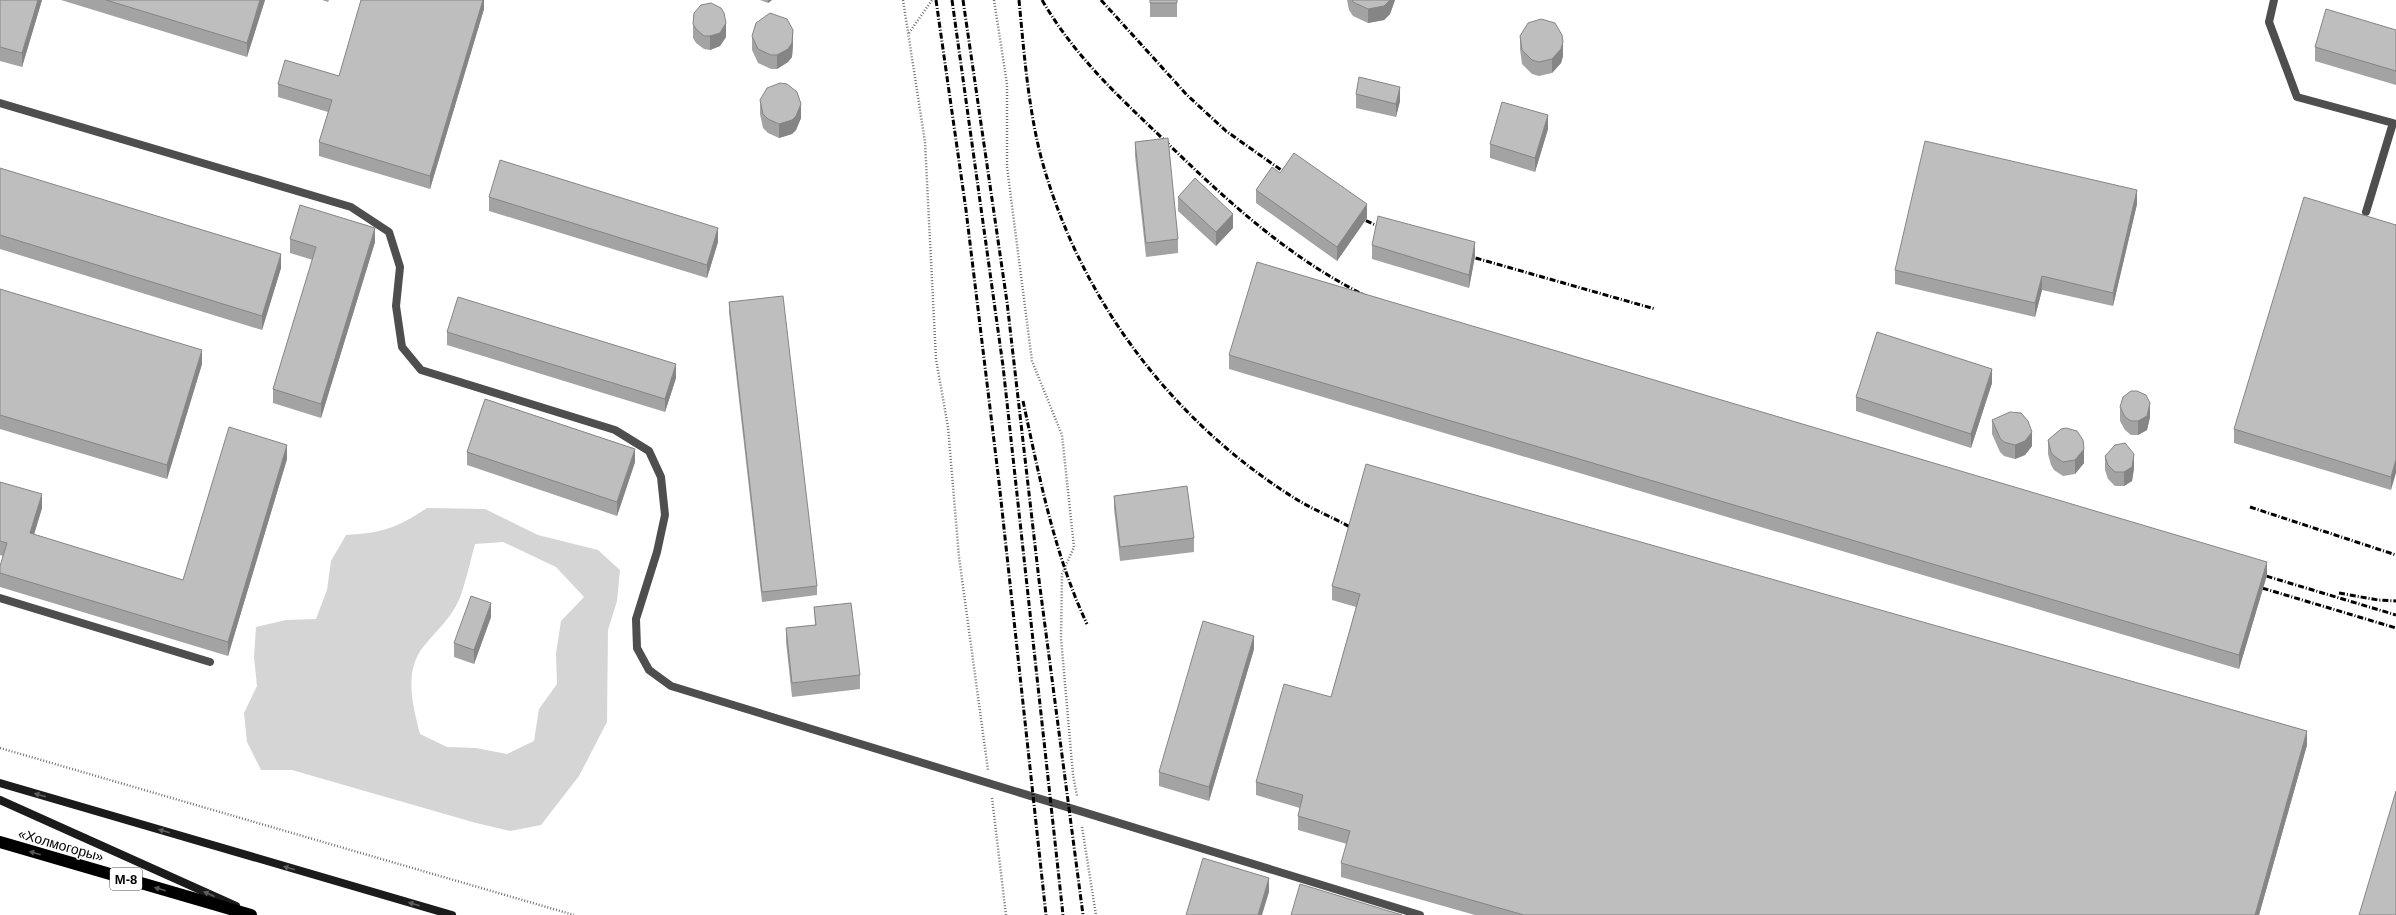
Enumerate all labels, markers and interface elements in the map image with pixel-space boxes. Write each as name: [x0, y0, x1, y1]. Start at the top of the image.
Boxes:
one-way arrow: [33, 792, 45, 798]
street label: «Холмогоры»: [16, 825, 106, 865]
one-way arrow: [158, 828, 170, 834]
one-way arrow: [29, 850, 41, 856]
one-way arrow: [283, 865, 295, 871]
road number: М-8: [110, 868, 142, 890]
one-way arrow: [154, 886, 166, 892]
one-way arrow: [202, 890, 214, 896]
one-way arrow: [408, 901, 420, 907]

